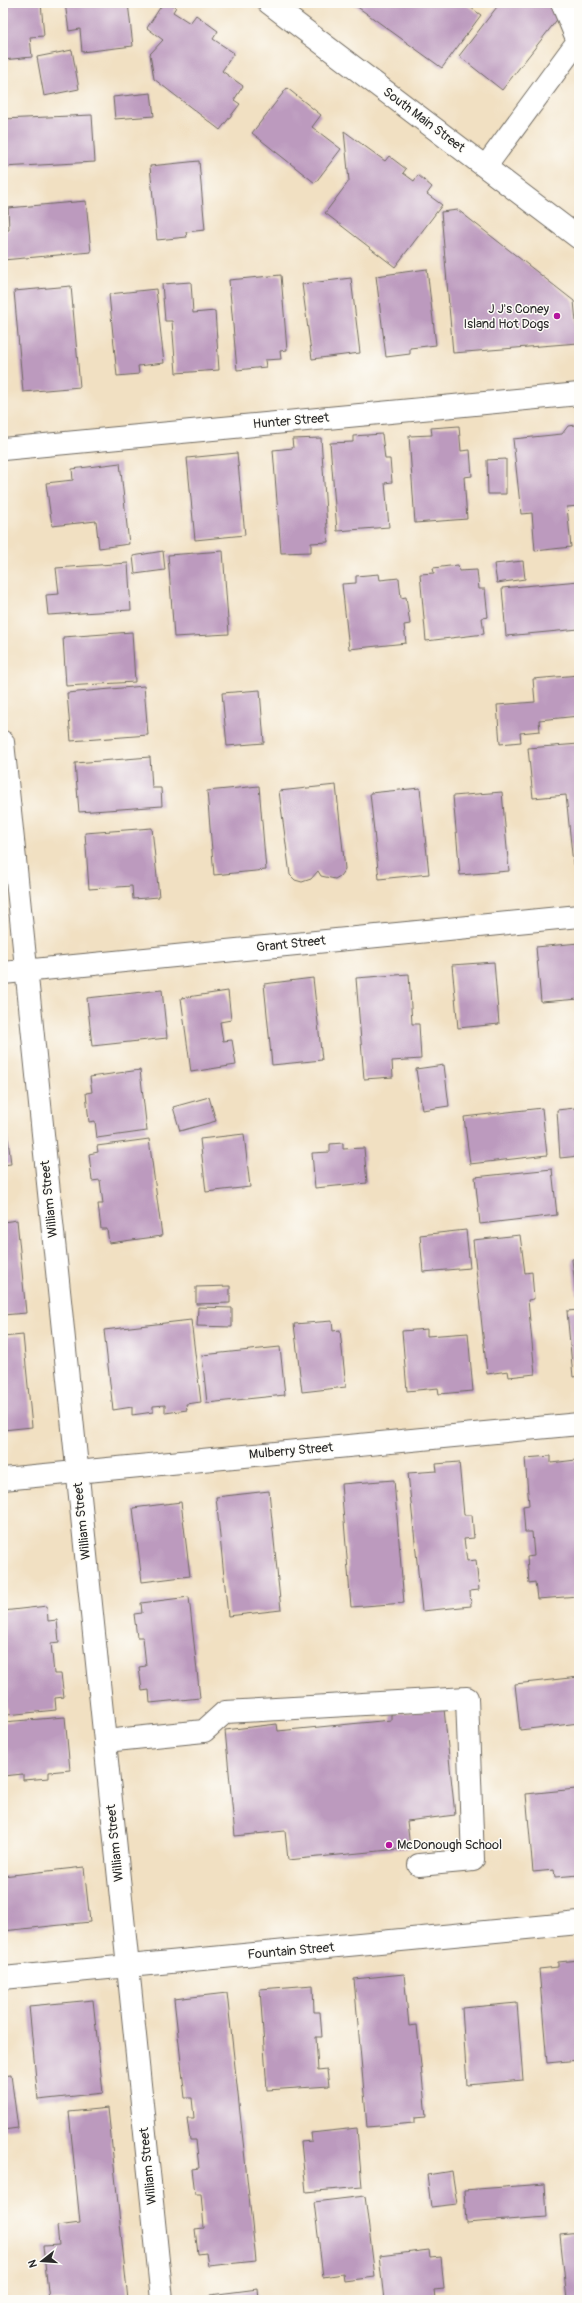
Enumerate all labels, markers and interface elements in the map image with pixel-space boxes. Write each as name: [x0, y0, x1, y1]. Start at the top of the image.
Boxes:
street label: South Main Street: [380, 84, 469, 156]
place label: J J's Coney Island Hot Dogs: [463, 301, 549, 332]
marker: J J's Coney Island Hot Dogs: [552, 311, 562, 321]
street label: Hunter Street: [252, 410, 330, 432]
street label: Grant Street: [256, 932, 327, 956]
street label: William Street: [37, 1159, 61, 1238]
street label: Mulberry Street: [248, 1439, 335, 1463]
street label: William Street: [70, 1481, 94, 1560]
street label: William Street: [103, 1803, 127, 1882]
place label: McDonough School: [397, 1837, 502, 1853]
marker: McDonough School: [384, 1840, 394, 1850]
street label: Fountain Street: [247, 1939, 336, 1963]
street label: William Street: [136, 2126, 160, 2205]
north arrow: [22, 2241, 62, 2281]
text: N: [25, 2258, 40, 2269]

